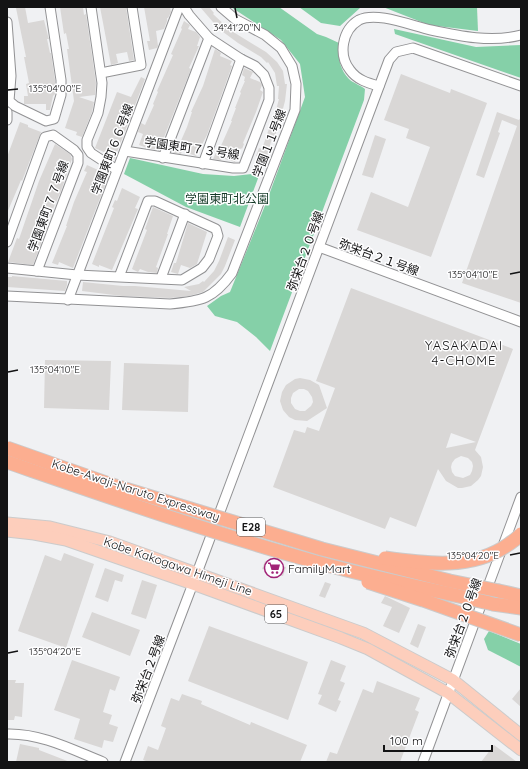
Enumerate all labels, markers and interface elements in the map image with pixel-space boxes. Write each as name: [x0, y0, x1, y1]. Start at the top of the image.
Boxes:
text: 34°41'20"N: [213, 21, 261, 34]
text: 135°04'00"E: [29, 82, 81, 95]
street label: 学園東町６６号線: [88, 101, 136, 197]
street label: 学園１１号線: [249, 107, 289, 179]
street label: 学園東町７３号線: [143, 134, 241, 162]
street label: 学園東町７７号線: [25, 158, 71, 254]
park label: 学園東町北公園: [185, 191, 269, 206]
street label: 弥栄台２０号線: [284, 209, 326, 293]
street label: 弥栄台２１号線: [337, 236, 421, 278]
text: 135°04'10"E: [448, 268, 498, 281]
district label: YASAKADAI 4-CHOME: [425, 337, 503, 368]
text: 135°04'10"E: [30, 363, 80, 376]
street label: Kobe-Awaji-Naruto Expressway: [50, 456, 222, 524]
road number: E28: [237, 518, 265, 536]
street label: Kobe Kakogawa Himeji Line: [102, 533, 254, 599]
text: 135°04'20"E: [447, 549, 499, 562]
supermarket icon: FamilyMart: [263, 557, 285, 579]
place label: FamilyMart: [288, 561, 351, 576]
street label: 弥栄台２０号線: [442, 576, 484, 660]
road number: 65: [265, 605, 287, 623]
street label: 弥栄台２号線: [128, 633, 168, 705]
text: 135°04'20"E: [29, 645, 81, 658]
scale bar: [384, 727, 492, 753]
text: 100 m: [390, 733, 423, 748]

